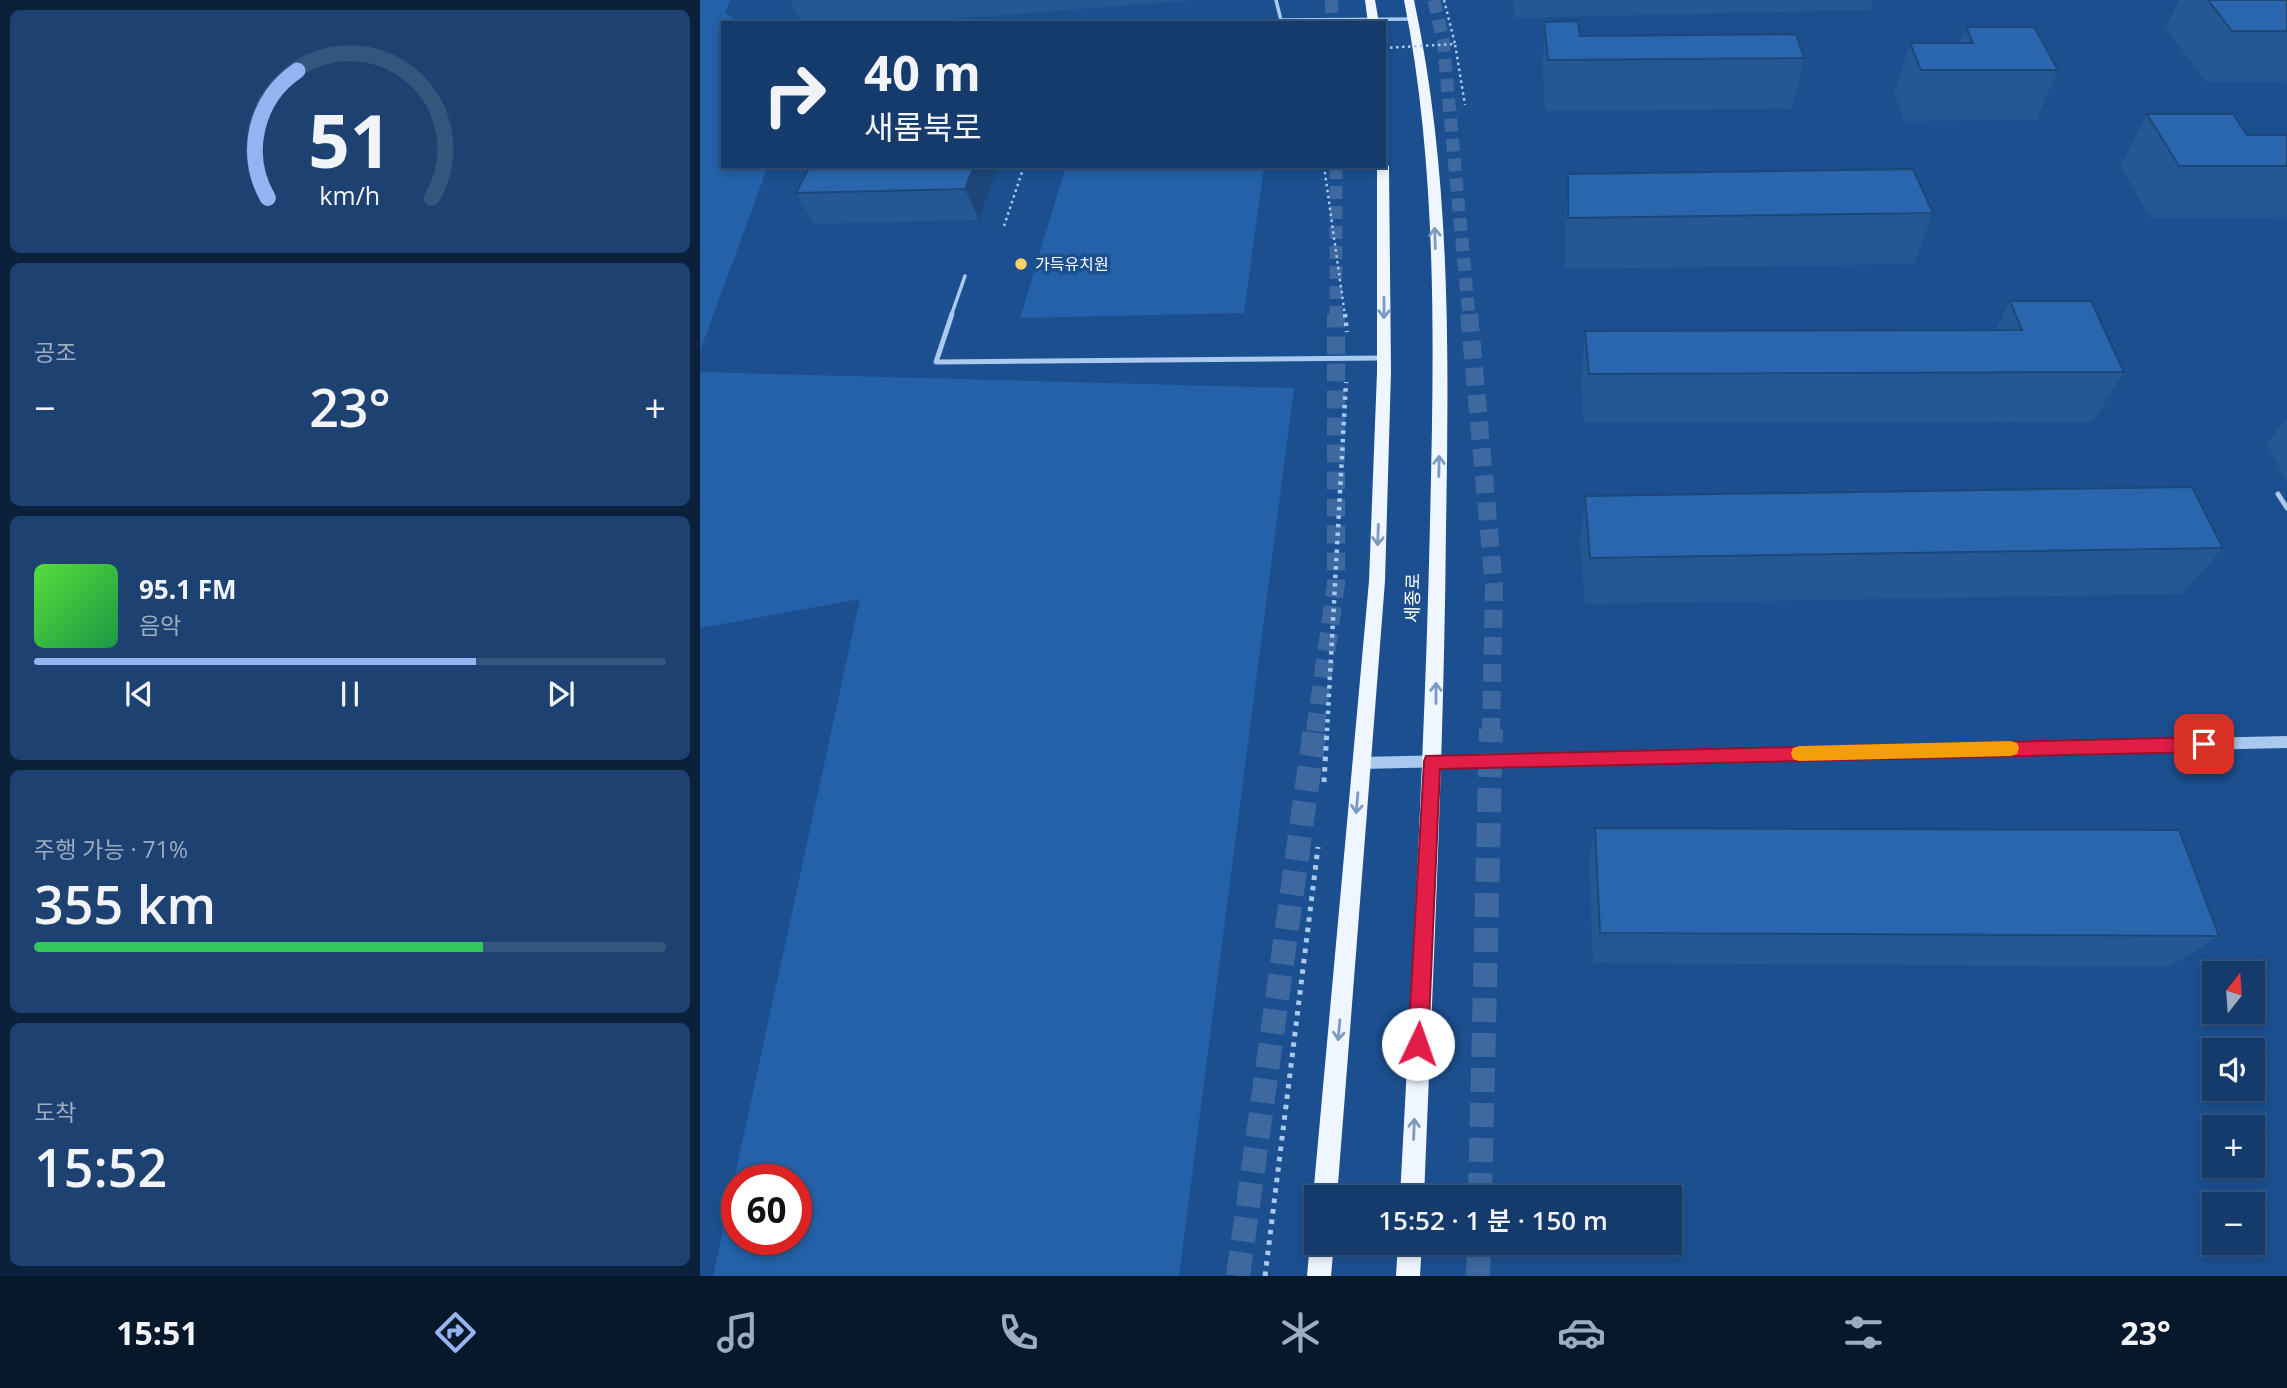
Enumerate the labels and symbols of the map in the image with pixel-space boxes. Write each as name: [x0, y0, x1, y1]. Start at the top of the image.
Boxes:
one-way arrow: [1429, 227, 1442, 250]
place label: 가득유치원: [1035, 253, 1109, 275]
marker: 가득유치원: [1013, 256, 1029, 272]
one-way arrow: [1377, 296, 1391, 319]
one-way arrow: [1432, 454, 1446, 477]
one-way arrow: [1372, 524, 1385, 547]
street label: 세종로: [1400, 573, 1424, 623]
one-way arrow: [1429, 682, 1443, 705]
pin: [2174, 714, 2234, 774]
one-way arrow: [1350, 791, 1363, 814]
north arrow: [2202, 961, 2264, 1024]
position arrow: [1381, 1007, 1455, 1081]
one-way arrow: [1332, 1018, 1345, 1041]
one-way arrow: [1408, 1118, 1421, 1141]
speed limit sign: 60: [721, 1164, 812, 1255]

